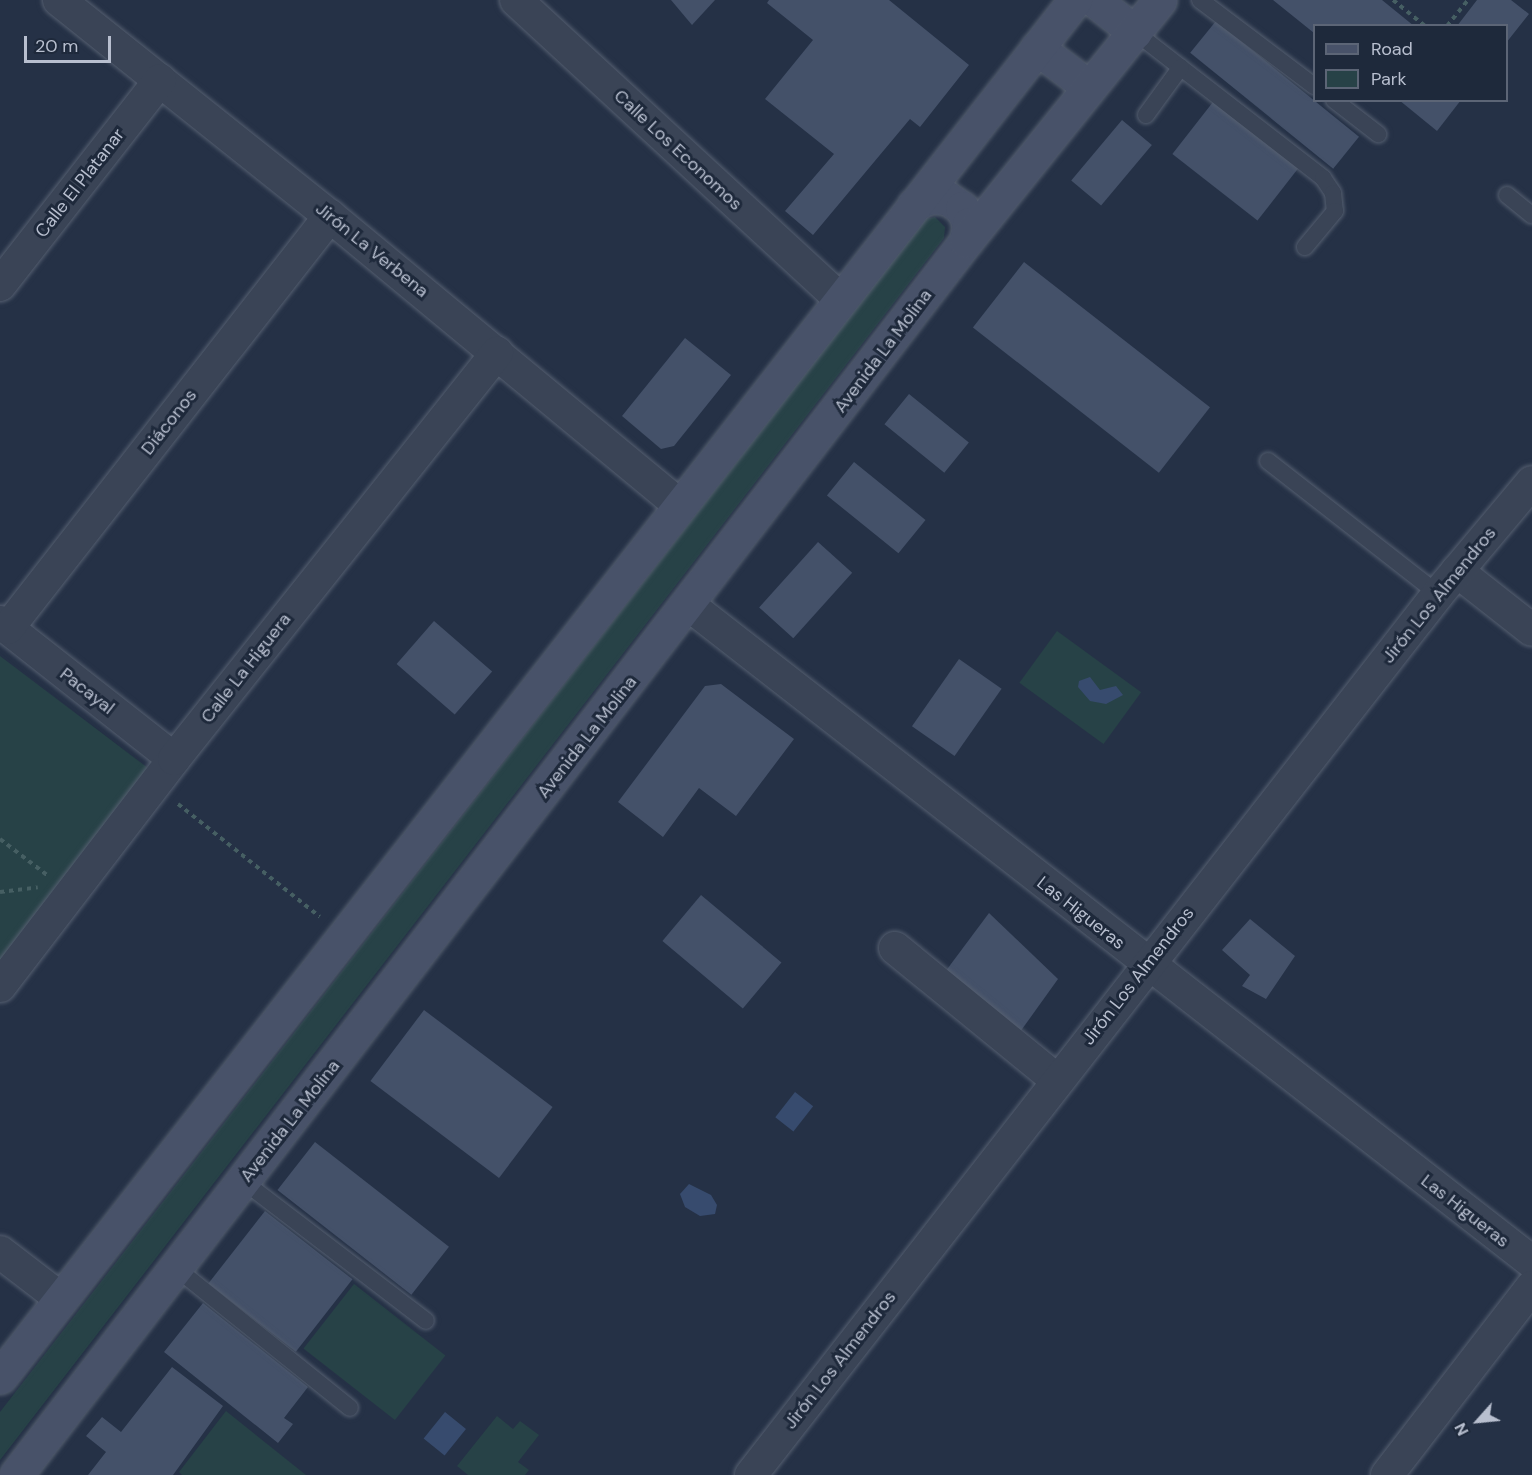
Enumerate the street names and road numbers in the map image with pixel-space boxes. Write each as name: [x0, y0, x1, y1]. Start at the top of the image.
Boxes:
street label: Calle Los Economos: [609, 85, 747, 215]
street label: Calle El Platanar: [31, 124, 129, 242]
street label: Jirón La Verbena: [311, 198, 433, 302]
street label: Avenida La Molina: [829, 285, 937, 417]
street label: Diáconos: [137, 385, 201, 459]
street label: Jirón Los Almendros: [1377, 523, 1501, 667]
street label: Calle La Higuera: [196, 609, 296, 727]
street label: Pacayal: [56, 663, 118, 719]
street label: Avenida La Molina: [533, 672, 641, 802]
street label: Las Higueras: [1033, 872, 1129, 954]
street label: Jirón Los Almendros: [1077, 903, 1199, 1049]
street label: Avenida La Molina: [236, 1056, 344, 1186]
street label: Las Higueras: [1417, 1170, 1513, 1252]
street label: Jirón Los Almendros: [779, 1287, 901, 1433]

